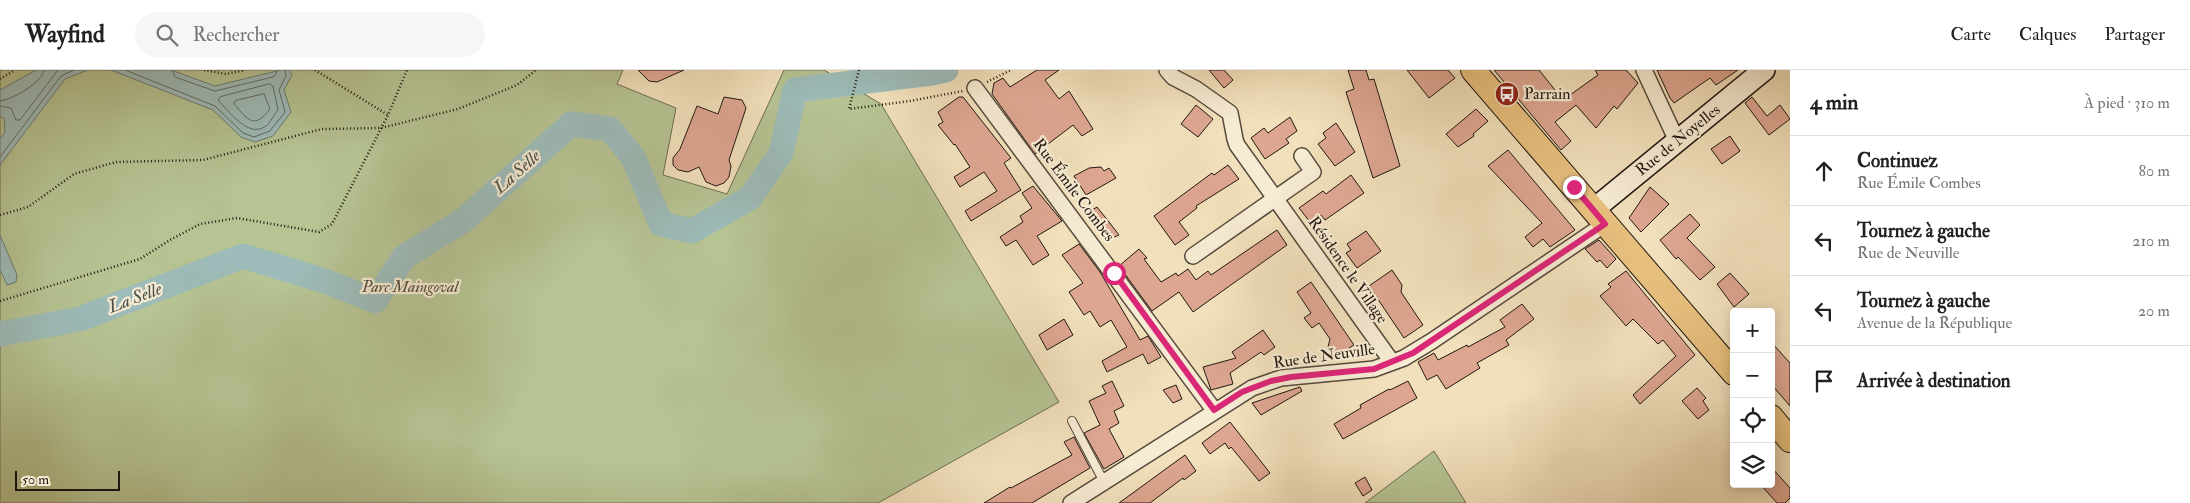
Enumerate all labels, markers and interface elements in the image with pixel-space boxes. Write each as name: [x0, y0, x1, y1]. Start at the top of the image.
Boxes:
search box: [135, 12, 485, 57]
text: Wayfind: [25, 19, 105, 50]
icon: search: [153, 21, 181, 49]
text: Rechercher: [193, 23, 279, 47]
text: Carte: [1950, 23, 1991, 46]
text: Calques: [2019, 23, 2076, 46]
text: Partager: [2104, 23, 2165, 46]
bus stop icon: Parrain: [1494, 81, 1520, 107]
place label: Parrain: [1524, 84, 1571, 104]
text: 4 min: [1810, 89, 1858, 116]
text: À pied · 310 m: [2084, 93, 2170, 113]
street label: Rue de Noyelles: [1632, 100, 1724, 180]
street label: Rue Émile Combes: [1029, 134, 1120, 245]
water label: La Selle: [488, 144, 546, 200]
text: Continuez: [1857, 149, 1938, 173]
icon: ahead: [1810, 157, 1838, 185]
text: 80 m: [2139, 161, 2170, 181]
text: Rue Émile Combes: [1857, 173, 1981, 193]
route end: [1563, 176, 1586, 199]
street label: Résidence le Village: [1304, 213, 1392, 328]
text: Tournez à gauche: [1857, 219, 1990, 243]
icon: left: [1810, 227, 1838, 255]
text: 210 m: [2132, 231, 2170, 251]
text: Rue de Neuville: [1857, 243, 1959, 263]
route start: [1103, 262, 1126, 285]
water label: La Selle: [104, 277, 166, 319]
park label: Parc Maingoval: [361, 277, 459, 297]
text: Tournez à gauche: [1857, 289, 1990, 313]
icon: left: [1810, 297, 1838, 325]
text: 20 m: [2138, 301, 2170, 321]
map controls: [1730, 308, 1775, 488]
button: +: [1730, 308, 1775, 353]
text: Avenue de la République: [1857, 313, 2012, 333]
street label: Rue de Neuville: [1272, 339, 1376, 373]
button: −: [1730, 353, 1775, 398]
icon: arrive: [1810, 367, 1838, 395]
text: Arrivée à destination: [1857, 369, 2011, 393]
button: locate: [1730, 398, 1775, 443]
button: layers: [1730, 443, 1775, 488]
scale bar: [15, 468, 120, 491]
text: 50 m: [22, 471, 49, 488]

